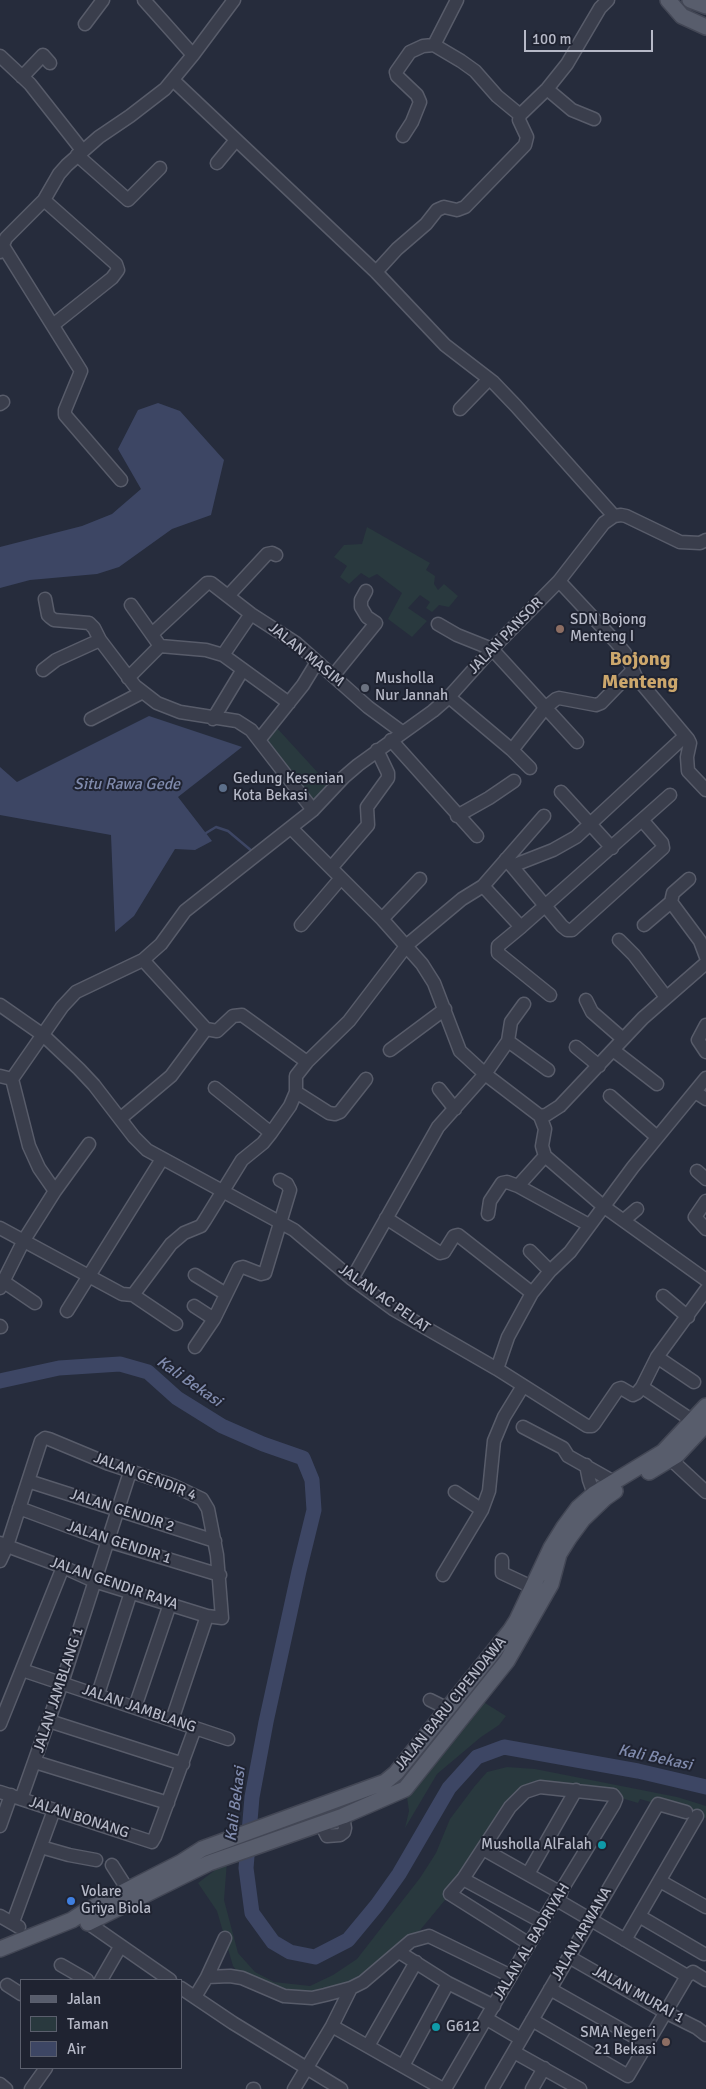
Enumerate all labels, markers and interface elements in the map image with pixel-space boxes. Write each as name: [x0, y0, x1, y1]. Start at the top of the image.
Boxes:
scale bar: [526, 20, 655, 52]
text: 100 m: [532, 30, 572, 48]
street label: JALAN PANSOR: [465, 594, 547, 678]
place label: SDN Bojong Menteng I: [570, 611, 646, 646]
street label: JALAN MASIM: [265, 619, 347, 691]
marker: SDN Bojong Menteng I: [554, 623, 566, 635]
district label: Bojong Menteng: [602, 648, 678, 695]
place label: Musholla Nur Jannah: [375, 670, 448, 705]
marker: Musholla Nur Jannah: [359, 682, 371, 694]
place label: Gedung Kesenian Kota Bekasi: [233, 770, 344, 805]
water label: Situ Rawa Gede: [74, 775, 180, 795]
marker: Gedung Kesenian Kota Bekasi: [217, 782, 229, 794]
street label: JALAN AC PELAT: [335, 1261, 433, 1337]
water label: Kali Bekasi: [153, 1353, 225, 1411]
street label: JALAN GENDIR 4: [91, 1449, 199, 1505]
street label: JALAN GENDIR 2: [67, 1486, 177, 1536]
street label: JALAN GENDIR 1: [64, 1518, 174, 1568]
street label: JALAN GENDIR RAYA: [48, 1554, 180, 1614]
street label: JALAN JAMBLANG 1: [30, 1625, 88, 1755]
street label: JALAN BARU CIPENDAWA: [392, 1634, 510, 1774]
street label: JALAN JAMBLANG: [80, 1681, 198, 1737]
water label: Kali Bekasi: [616, 1741, 694, 1775]
water label: Kali Bekasi: [222, 1765, 250, 1843]
street label: JALAN BONANG: [27, 1793, 131, 1843]
place label: Musholla AlFalah: [481, 1836, 592, 1854]
marker: Musholla AlFalah: [596, 1839, 608, 1851]
street label: JALAN AL BADRIYAH: [490, 1880, 574, 2004]
place label: Volare Griya Biola: [81, 1883, 151, 1918]
street label: JALAN ARWANA: [548, 1884, 616, 1984]
marker: Volare Griya Biola: [65, 1895, 77, 1907]
street label: JALAN MURAI 1: [589, 1962, 687, 2028]
legend: [20, 1979, 182, 2069]
text: Jalan: [67, 1990, 101, 2008]
text: Taman: [67, 2015, 109, 2033]
place label: G612: [446, 2018, 480, 2036]
marker: G612: [430, 2021, 442, 2033]
place label: SMA Negeri 21 Bekasi: [580, 2024, 656, 2059]
marker: SMA Negeri 21 Bekasi: [660, 2036, 672, 2048]
text: Air: [67, 2040, 86, 2058]

